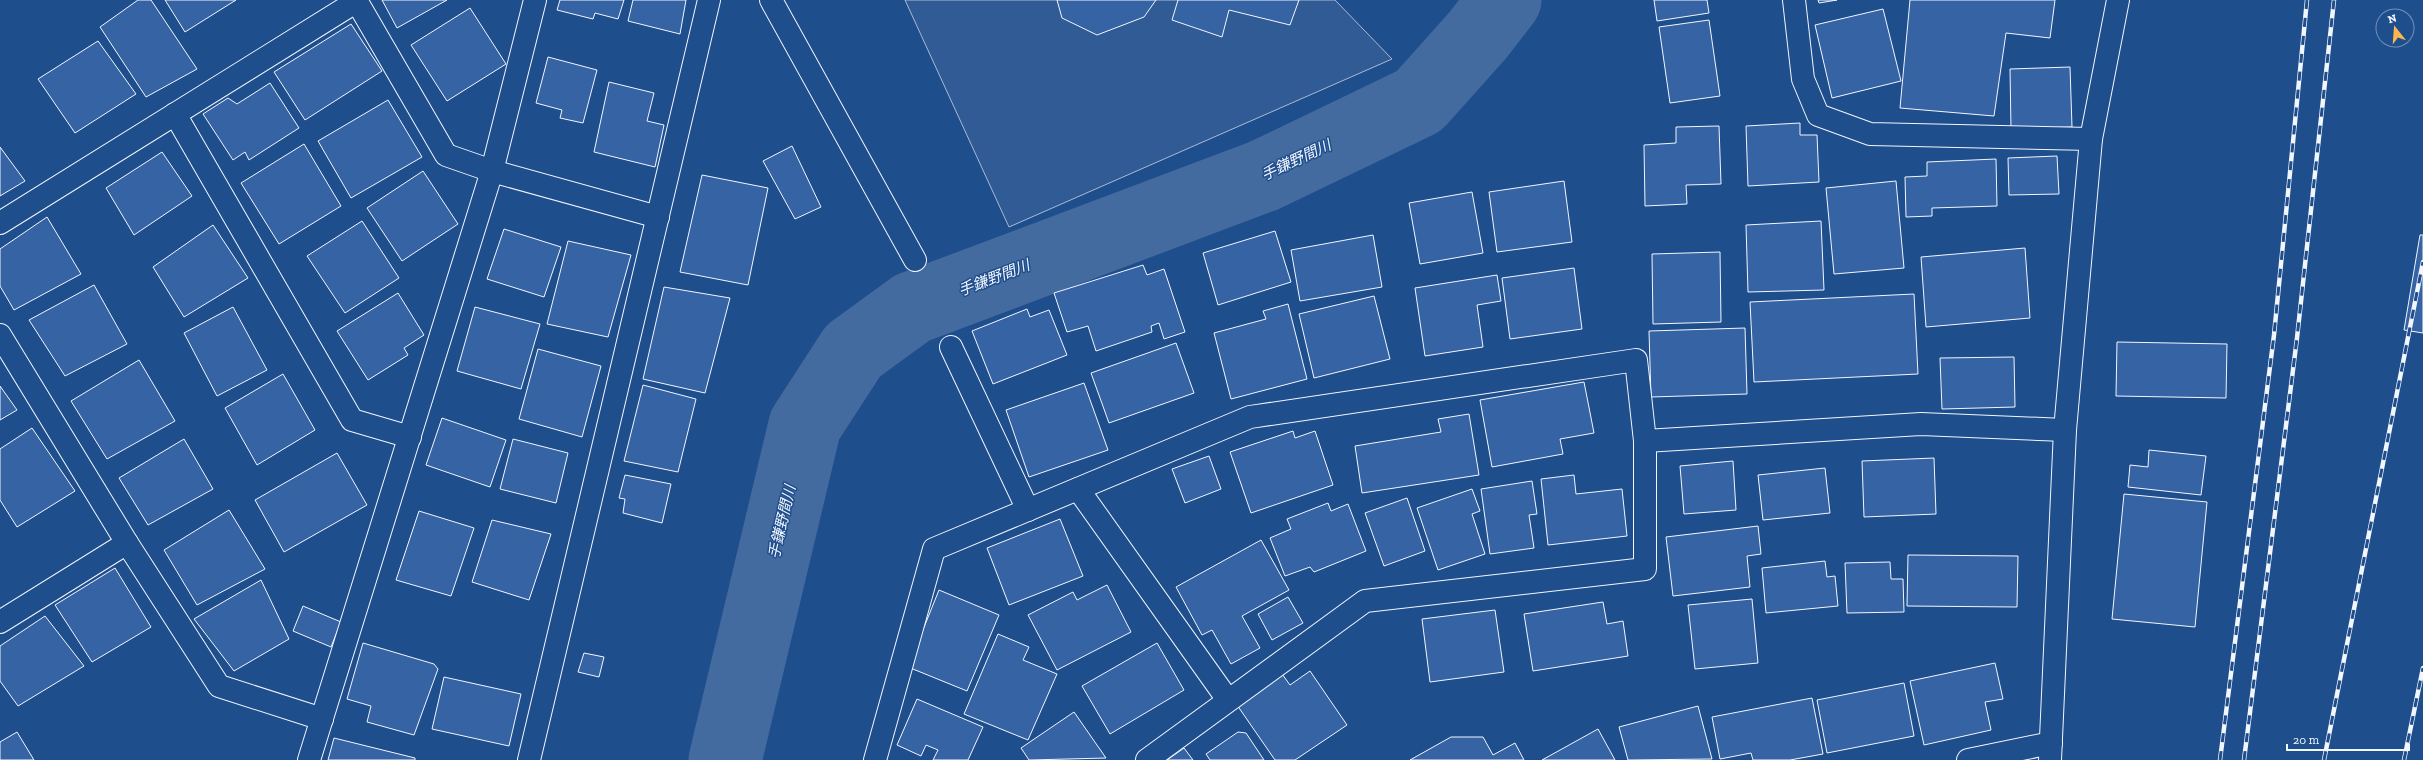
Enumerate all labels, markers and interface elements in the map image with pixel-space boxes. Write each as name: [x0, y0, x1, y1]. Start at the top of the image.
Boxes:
north arrow: [2375, 8, 2415, 48]
text: N: [2386, 11, 2399, 26]
water label: 手鎌野間川: [1258, 135, 1336, 184]
water label: 手鎌野間川: [956, 255, 1034, 300]
water label: 手鎌野間川: [765, 481, 800, 561]
scale bar: [2287, 726, 2409, 752]
text: 20 m: [2293, 733, 2320, 747]

